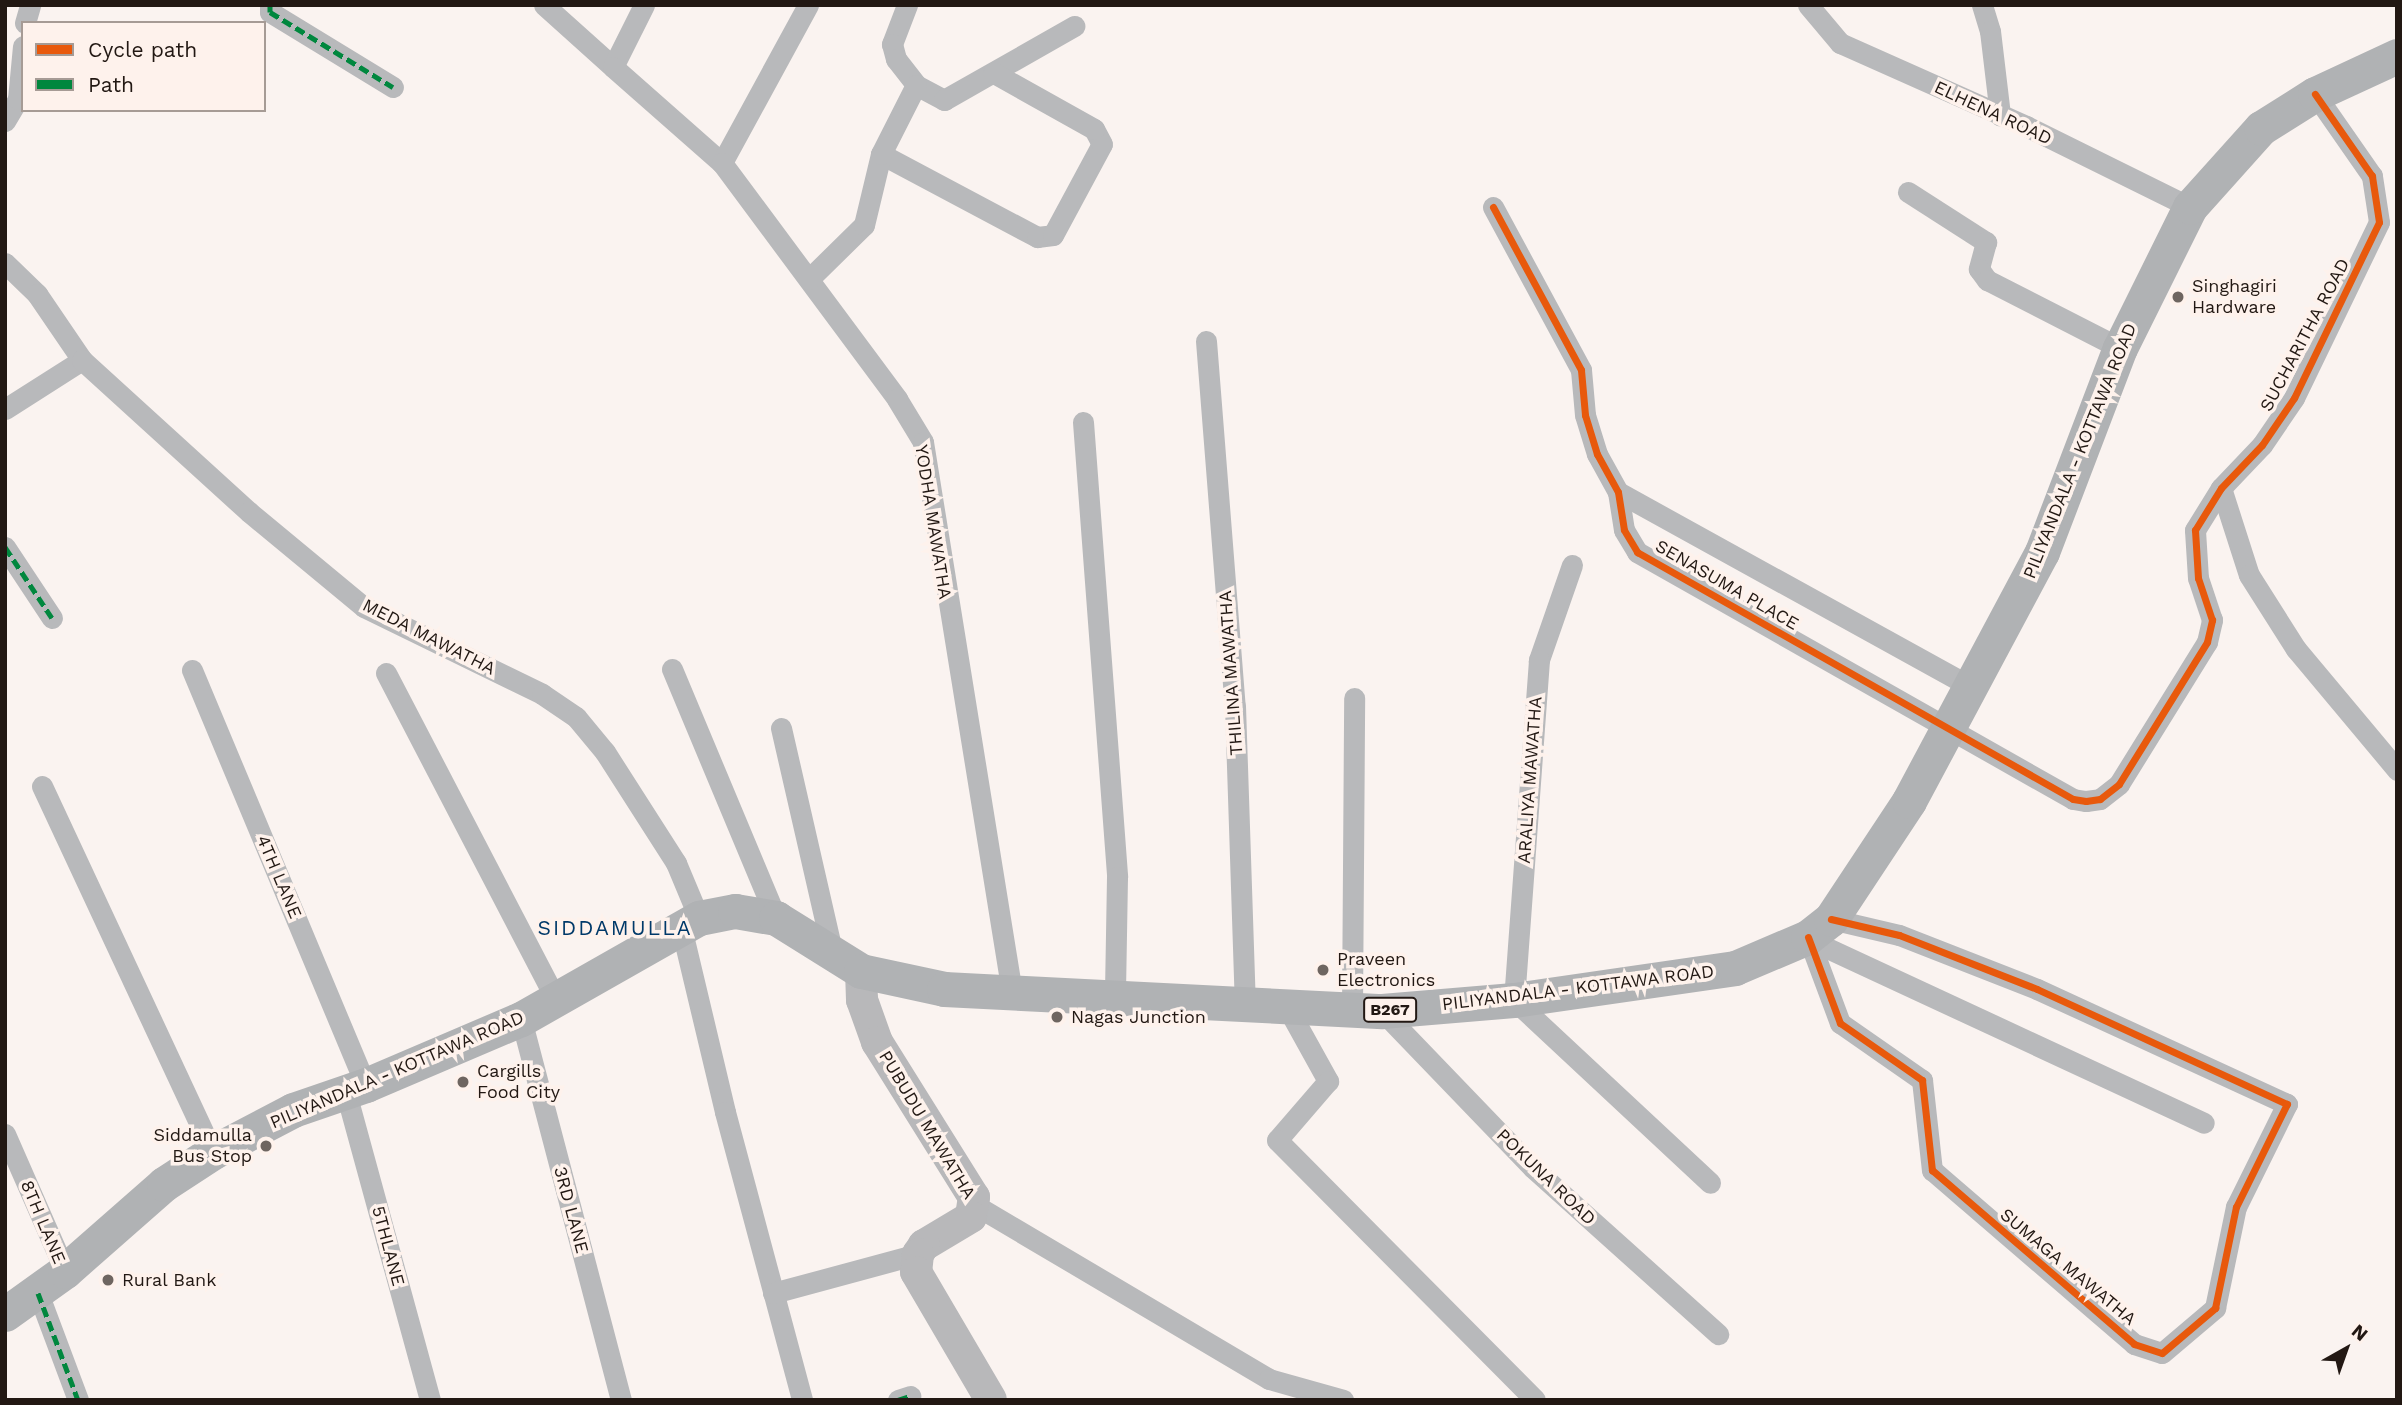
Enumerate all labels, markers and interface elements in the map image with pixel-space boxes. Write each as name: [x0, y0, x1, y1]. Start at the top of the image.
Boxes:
legend: [21, 21, 266, 112]
text: Cycle path: [88, 37, 197, 62]
text: Path: [88, 72, 134, 97]
street label: ELHENA ROAD: [1930, 76, 2056, 150]
street label: SUCHARITHA ROAD: [2255, 254, 2355, 416]
place label: Singhagiri Hardware: [2192, 276, 2277, 318]
marker: Singhagiri Hardware: [2170, 289, 2186, 305]
street label: PILIYANDALA - KOTTAWA ROAD: [2018, 319, 2142, 583]
street label: YODHA MAWATHA: [910, 443, 956, 601]
street label: SENASUMA PLACE: [1651, 535, 1803, 635]
street label: THILINA MAWATHA: [1214, 589, 1248, 757]
street label: MEDA MAWATHA: [359, 594, 499, 680]
street label: ARALIYA MAWATHA: [1513, 695, 1547, 865]
street label: 4TH LANE: [252, 832, 306, 922]
district label: SIDDAMULLA: [539, 915, 691, 941]
place label: Praveen Electronics: [1337, 949, 1435, 992]
street label: PILIYANDALA - KOTTAWA ROAD: [1440, 961, 1716, 1015]
marker: Praveen Electronics: [1315, 962, 1331, 978]
road number: B267: [1362, 998, 1418, 1022]
street label: PILIYANDALA - KOTTAWA ROAD: [266, 1006, 528, 1134]
place label: Nagas Junction: [1071, 1006, 1206, 1028]
marker: Nagas Junction: [1049, 1009, 1065, 1025]
street label: PUBUDU MAWATHA: [874, 1047, 980, 1203]
place label: Cargills Food City: [477, 1061, 560, 1104]
marker: Cargills Food City: [455, 1074, 471, 1090]
street label: POKUNA ROAD: [1492, 1124, 1600, 1230]
place label: Siddamulla Bus Stop: [154, 1125, 252, 1168]
marker: Siddamulla Bus Stop: [258, 1138, 274, 1154]
street label: 3RD LANE: [549, 1164, 593, 1256]
street label: 8TH LANE: [16, 1177, 70, 1267]
street label: 5THLANE: [367, 1204, 409, 1288]
street label: SUMAGA MAWATHA: [1995, 1204, 2141, 1330]
place label: Rural Bank: [122, 1269, 217, 1291]
marker: Rural Bank: [100, 1272, 116, 1288]
north arrow: [2311, 1314, 2381, 1384]
text: N: [2347, 1319, 2373, 1346]

